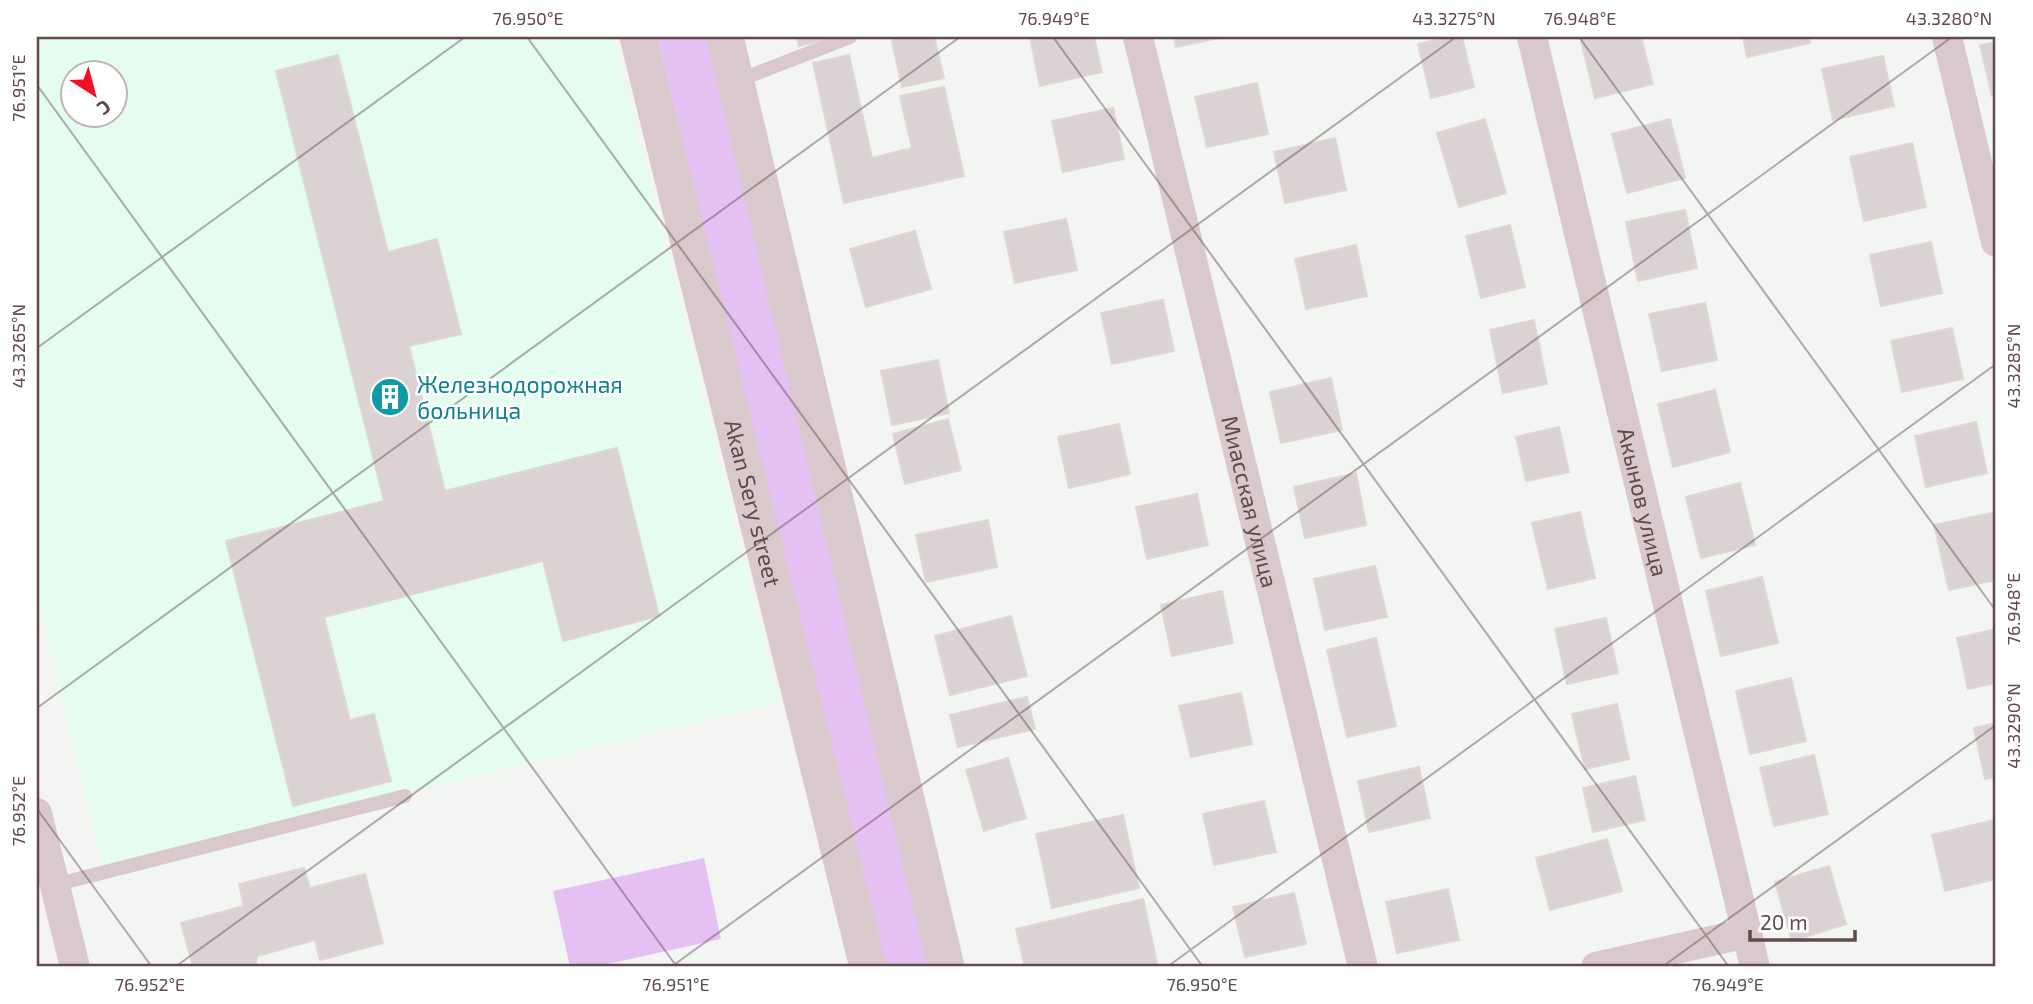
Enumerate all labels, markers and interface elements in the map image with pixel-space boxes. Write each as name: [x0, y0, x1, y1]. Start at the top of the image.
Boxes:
text: 76.950°E: [492, 7, 564, 29]
text: 76.949°E: [1018, 7, 1090, 29]
text: 43.3275°N: [1412, 7, 1496, 29]
text: 76.948°E: [1544, 7, 1616, 29]
text: 43.3280°N: [1906, 7, 1992, 29]
text: 76.951°E: [7, 54, 29, 122]
north arrow: [60, 60, 130, 130]
text: С: [93, 96, 116, 121]
text: 43.3265°N: [7, 304, 29, 388]
text: 43.3285°N: [2002, 323, 2024, 409]
place label: Железнодорожная больница: [417, 370, 623, 424]
building icon: Железнодорожная больница: [369, 376, 411, 418]
street label: Миасская улица: [1216, 413, 1285, 590]
street label: Akan Sery street: [719, 416, 787, 590]
street label: Акынов улица: [1612, 425, 1675, 579]
text: 76.948°E: [2002, 573, 2024, 645]
text: 43.3290°N: [2002, 683, 2024, 769]
text: 76.952°E: [7, 776, 29, 846]
scale bar: [1750, 899, 1854, 943]
text: 20 m: [1760, 909, 1808, 934]
text: 76.952°E: [115, 973, 185, 995]
text: 76.951°E: [642, 973, 710, 995]
text: 76.950°E: [1166, 973, 1238, 995]
text: 76.949°E: [1692, 973, 1764, 995]

